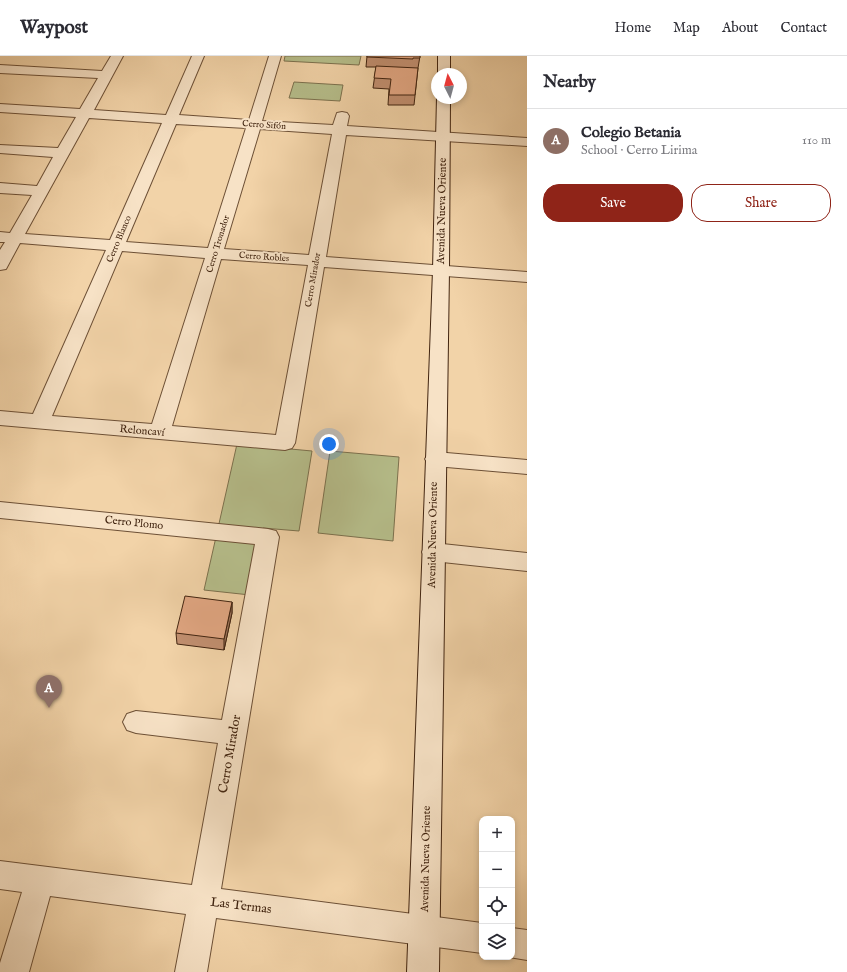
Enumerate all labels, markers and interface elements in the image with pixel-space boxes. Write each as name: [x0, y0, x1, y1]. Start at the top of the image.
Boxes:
text: Waypost: [20, 16, 88, 40]
text: Home: [615, 19, 651, 37]
text: Map: [673, 19, 700, 37]
text: About: [722, 19, 758, 37]
text: Contact: [780, 19, 827, 37]
north arrow: [431, 68, 467, 104]
text: Nearby: [543, 72, 596, 93]
street label: Cerro Sifón: [242, 118, 286, 132]
text: Colegio Betania: [581, 123, 681, 142]
text: A: [552, 132, 560, 149]
text: 110 m: [802, 132, 831, 149]
text: School · Cerro Lirima: [581, 142, 697, 159]
street label: Avenida Nueva Oriente: [434, 158, 450, 265]
button: Save: [543, 184, 683, 222]
button: Share: [691, 184, 831, 222]
street label: Cerro Tronador: [204, 213, 232, 274]
street label: Cerro Blanco: [104, 214, 134, 264]
street label: Cerro Robles: [239, 250, 289, 264]
street label: Cerro Mirador: [303, 251, 323, 308]
street label: Reloncaví: [119, 422, 166, 440]
your location: [319, 434, 339, 454]
street label: Avenida Nueva Oriente: [425, 482, 441, 589]
street label: Cerro Plomo: [104, 513, 164, 533]
pin: A: [36, 675, 62, 708]
street label: Cerro Mirador: [215, 713, 245, 795]
street label: Avenida Nueva Oriente: [418, 806, 434, 913]
map controls: [479, 816, 515, 960]
button: +: [479, 816, 515, 852]
button: −: [479, 852, 515, 888]
button: locate: [479, 888, 515, 924]
street label: Las Termas: [209, 894, 273, 918]
button: layers: [479, 924, 515, 960]

